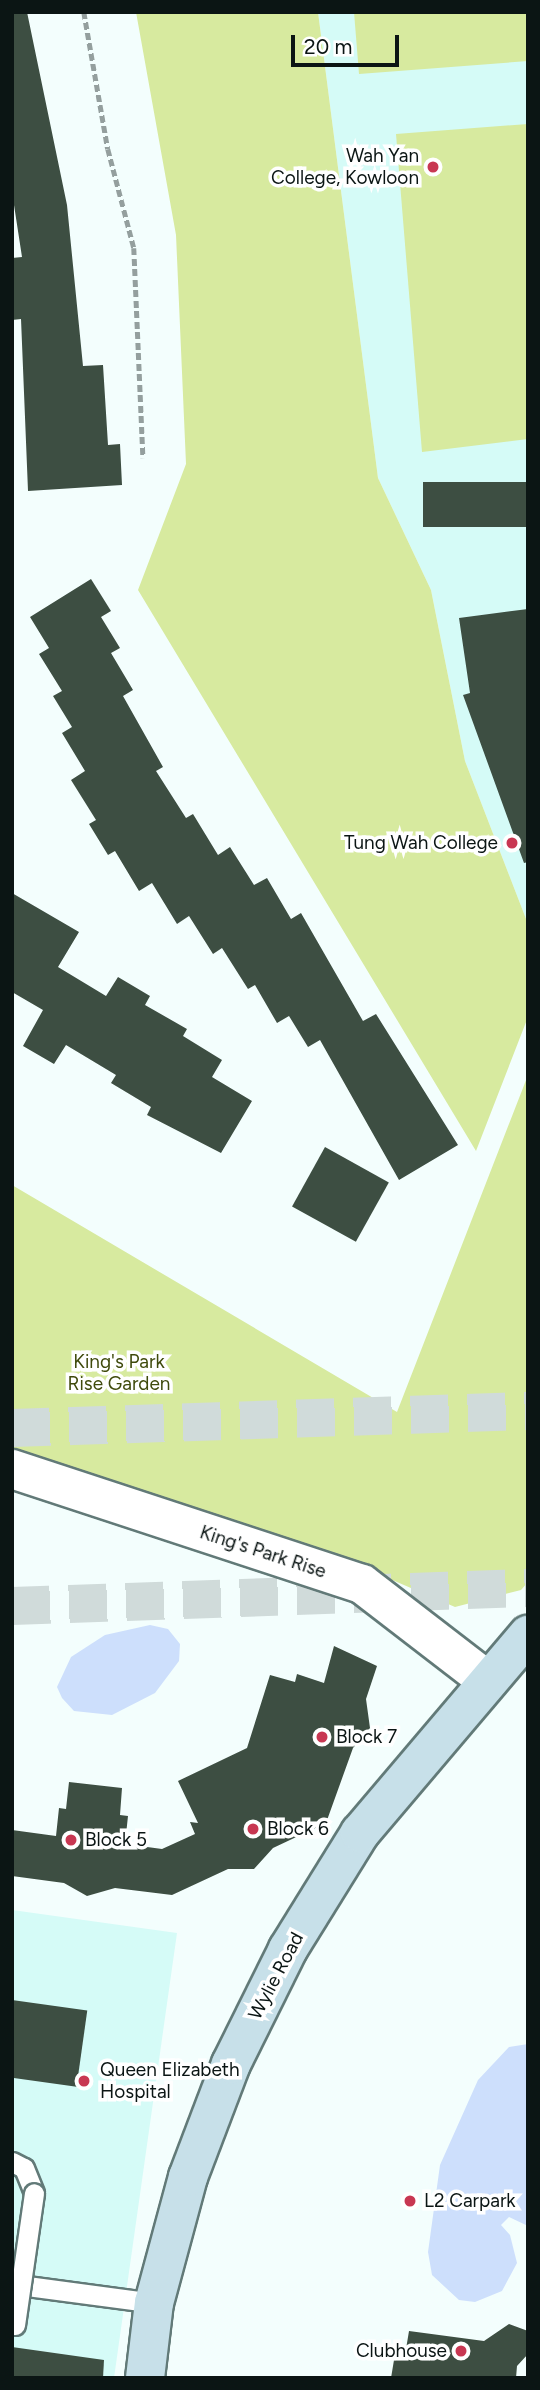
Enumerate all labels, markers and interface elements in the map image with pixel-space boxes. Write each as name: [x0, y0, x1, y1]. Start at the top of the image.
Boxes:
scale bar: [295, 21, 404, 65]
text: 20 m: [304, 34, 352, 59]
place label: Wah Yan College, Kowloon: [271, 145, 419, 189]
marker: Wah Yan College, Kowloon: [425, 159, 441, 175]
place label: Tung Wah College: [344, 832, 498, 854]
marker: Tung Wah College: [504, 835, 520, 851]
park label: King's Park Rise Garden: [68, 1351, 170, 1395]
street label: King's Park Rise: [197, 1521, 329, 1583]
place label: Block 7: [336, 1726, 397, 1748]
marker: Block 7: [314, 1729, 330, 1745]
place label: Block 6: [267, 1818, 329, 1840]
marker: Block 6: [245, 1821, 261, 1837]
place label: Block 5: [85, 1829, 147, 1851]
marker: Block 5: [63, 1832, 79, 1848]
street label: Wylie Road: [243, 1928, 309, 2024]
place label: Queen Elizabeth Hospital: [100, 2059, 240, 2103]
marker: Queen Elizabeth Hospital: [74, 2071, 94, 2091]
place label: L2 Carpark: [424, 2190, 516, 2212]
marker: L2 Carpark: [402, 2193, 418, 2209]
place label: Clubhouse: [356, 2340, 447, 2362]
marker: Clubhouse: [453, 2343, 469, 2359]

